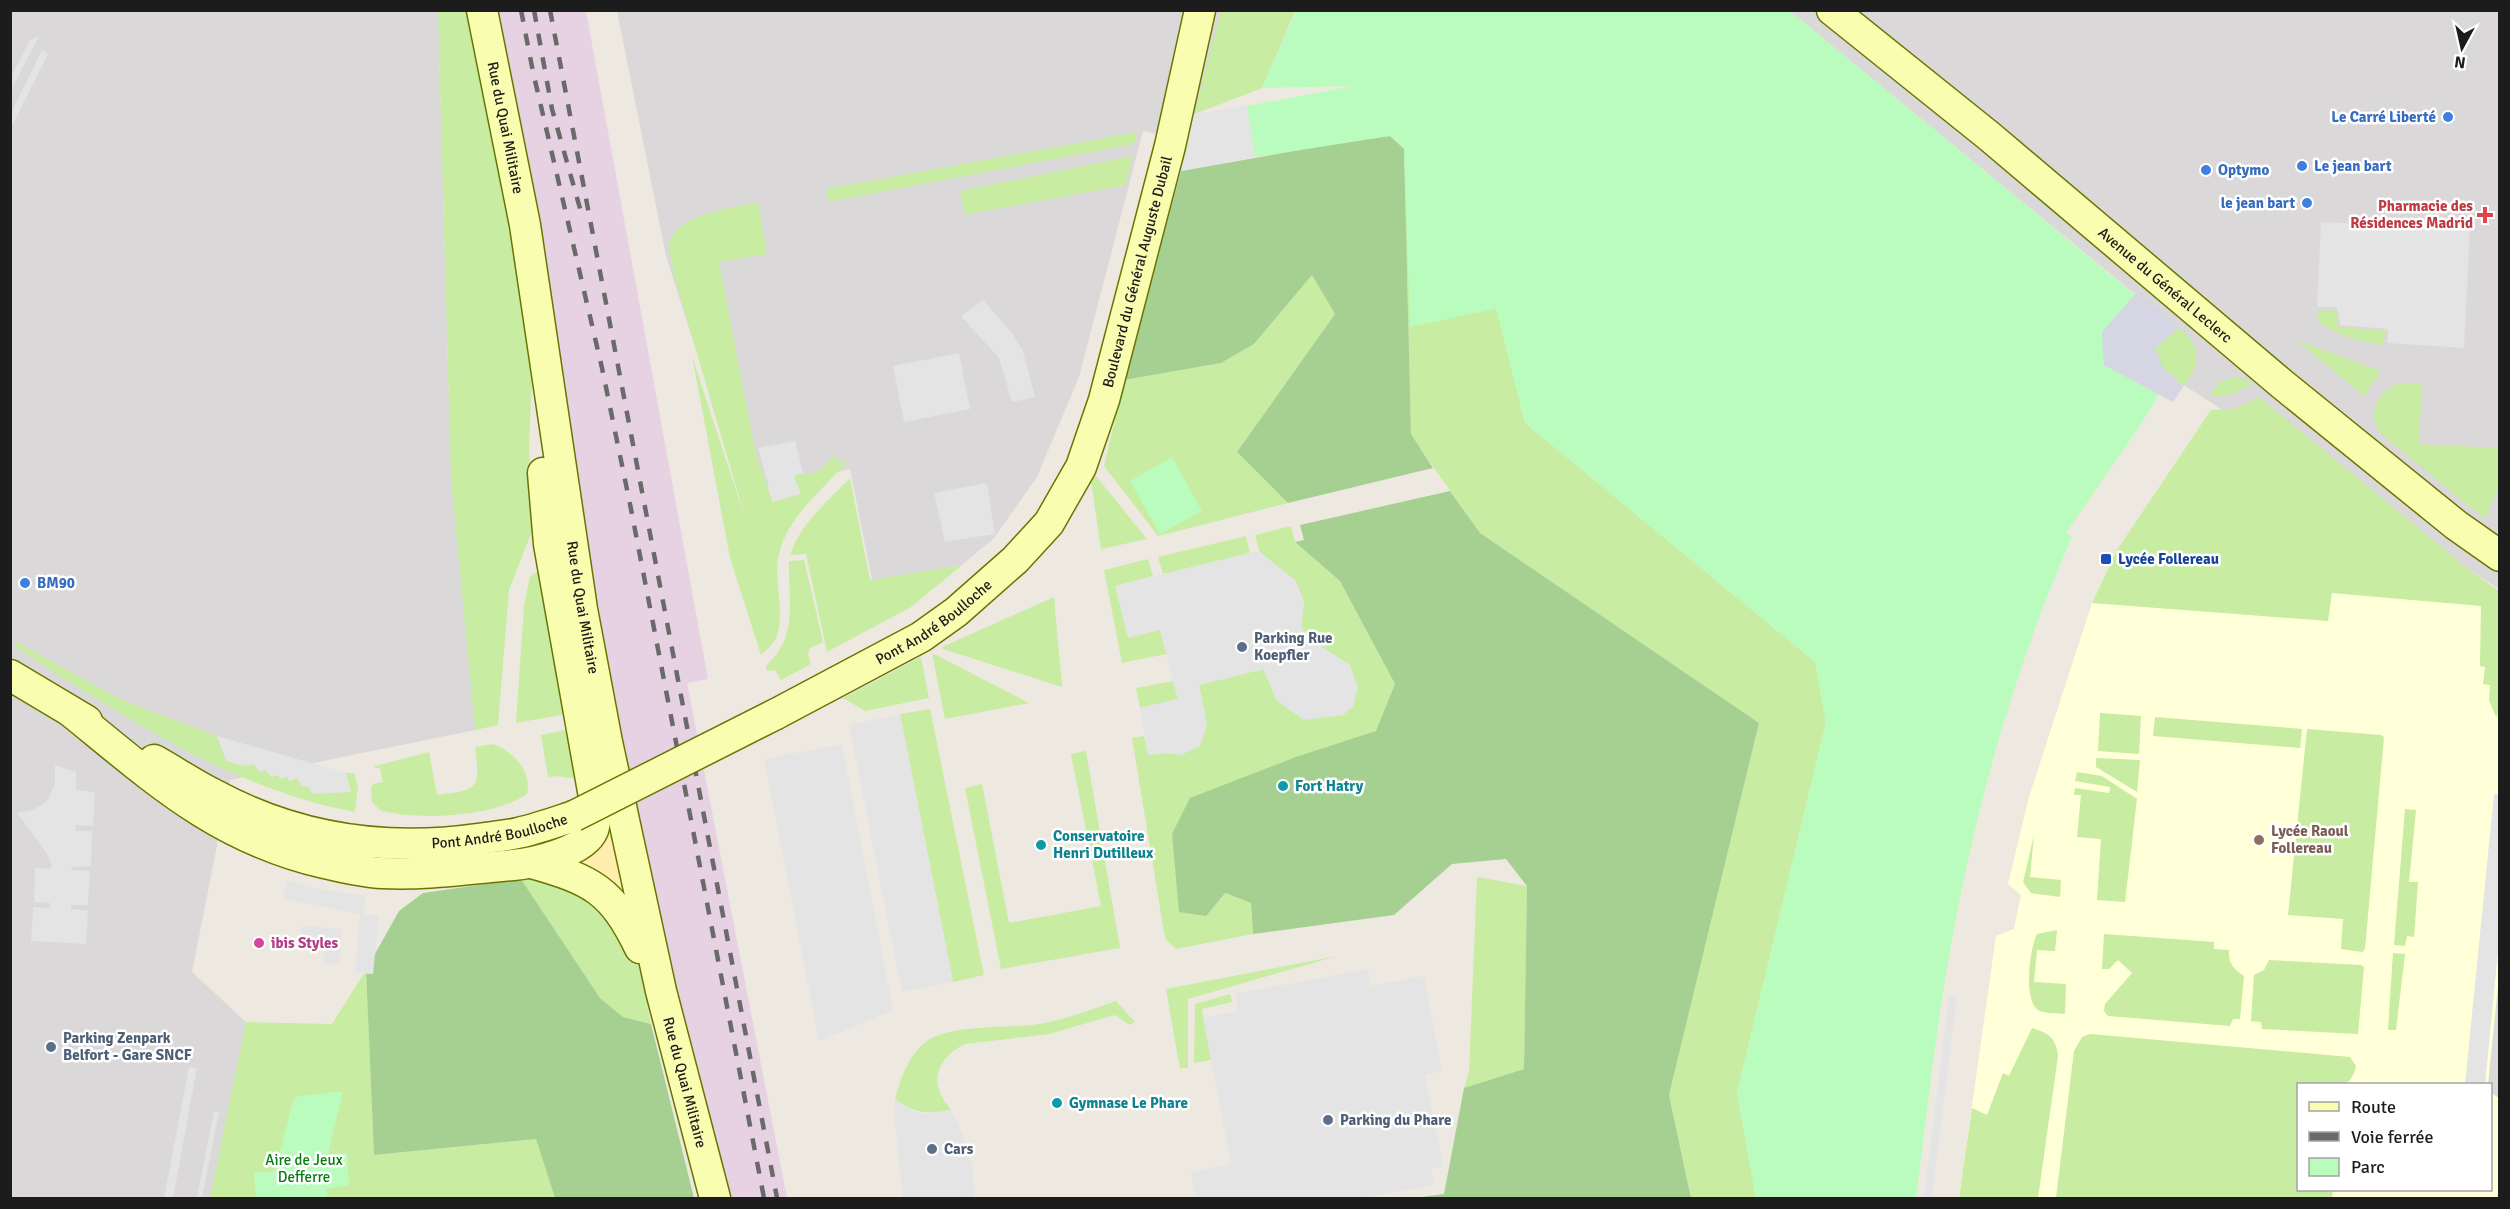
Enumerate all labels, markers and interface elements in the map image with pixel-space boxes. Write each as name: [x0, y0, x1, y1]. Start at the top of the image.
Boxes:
north arrow: [2432, 18, 2492, 78]
text: N: [2453, 51, 2467, 73]
street label: Rue du Quai Militaire: [484, 60, 528, 195]
place label: Le Carré Liberté: [2331, 108, 2436, 126]
marker: Le Carré Liberté: [2441, 110, 2455, 124]
street label: Boulevard du Général Auguste Dubail: [1099, 154, 1176, 389]
place label: Le jean bart: [2314, 157, 2392, 175]
marker: Le jean bart: [2295, 159, 2309, 173]
place label: Optymo: [2218, 161, 2269, 179]
marker: Optymo: [2199, 163, 2213, 177]
place label: le jean bart: [2221, 194, 2295, 212]
marker: le jean bart: [2300, 196, 2314, 210]
place label: Pharmacie des Résidences Madrid: [2350, 197, 2473, 232]
marker: Pharmacie des Résidences Madrid: [2478, 208, 2492, 222]
street label: Avenue du Général Leclerc: [2095, 223, 2236, 347]
street label: Rue du Quai Militaire: [563, 540, 603, 675]
place label: Lycée Follereau: [2118, 550, 2219, 568]
marker: Lycée Follereau: [2099, 552, 2113, 566]
place label: BM90: [37, 574, 75, 592]
marker: BM90: [18, 576, 32, 590]
street label: Pont André Boulloche: [872, 576, 996, 669]
place label: Parking Rue Koepfler: [1254, 629, 1333, 664]
marker: Parking Rue Koepfler: [1235, 640, 1249, 654]
place label: Fort Hatry: [1295, 777, 1364, 795]
marker: Fort Hatry: [1276, 779, 1290, 793]
street label: Pont André Boulloche: [431, 810, 570, 852]
place label: Lycée Raoul Follereau: [2271, 822, 2349, 857]
place label: Conservatoire Henri Dutilleux: [1053, 827, 1154, 862]
marker: Lycée Raoul Follereau: [2252, 833, 2266, 847]
marker: Conservatoire Henri Dutilleux: [1034, 838, 1048, 852]
place label: ibis Styles: [271, 934, 338, 952]
marker: ibis Styles: [252, 936, 266, 950]
street label: Rue du Quai Militaire: [659, 1015, 711, 1150]
place label: Parking Zenpark Belfort - Gare SNCF: [63, 1029, 192, 1064]
marker: Parking Zenpark Belfort - Gare SNCF: [44, 1040, 58, 1054]
legend: [2297, 1083, 2492, 1191]
place label: Gymnase Le Phare: [1069, 1094, 1188, 1112]
marker: Gymnase Le Phare: [1050, 1096, 1064, 1110]
text: Route: [2351, 1096, 2396, 1118]
place label: Parking du Phare: [1340, 1111, 1451, 1129]
marker: Parking du Phare: [1321, 1113, 1335, 1127]
text: Voie ferrée: [2351, 1126, 2433, 1148]
place label: Cars: [944, 1140, 974, 1158]
marker: Cars: [925, 1142, 939, 1156]
park label: Aire de Jeux Defferre: [265, 1151, 343, 1186]
text: Parc: [2351, 1156, 2385, 1178]

